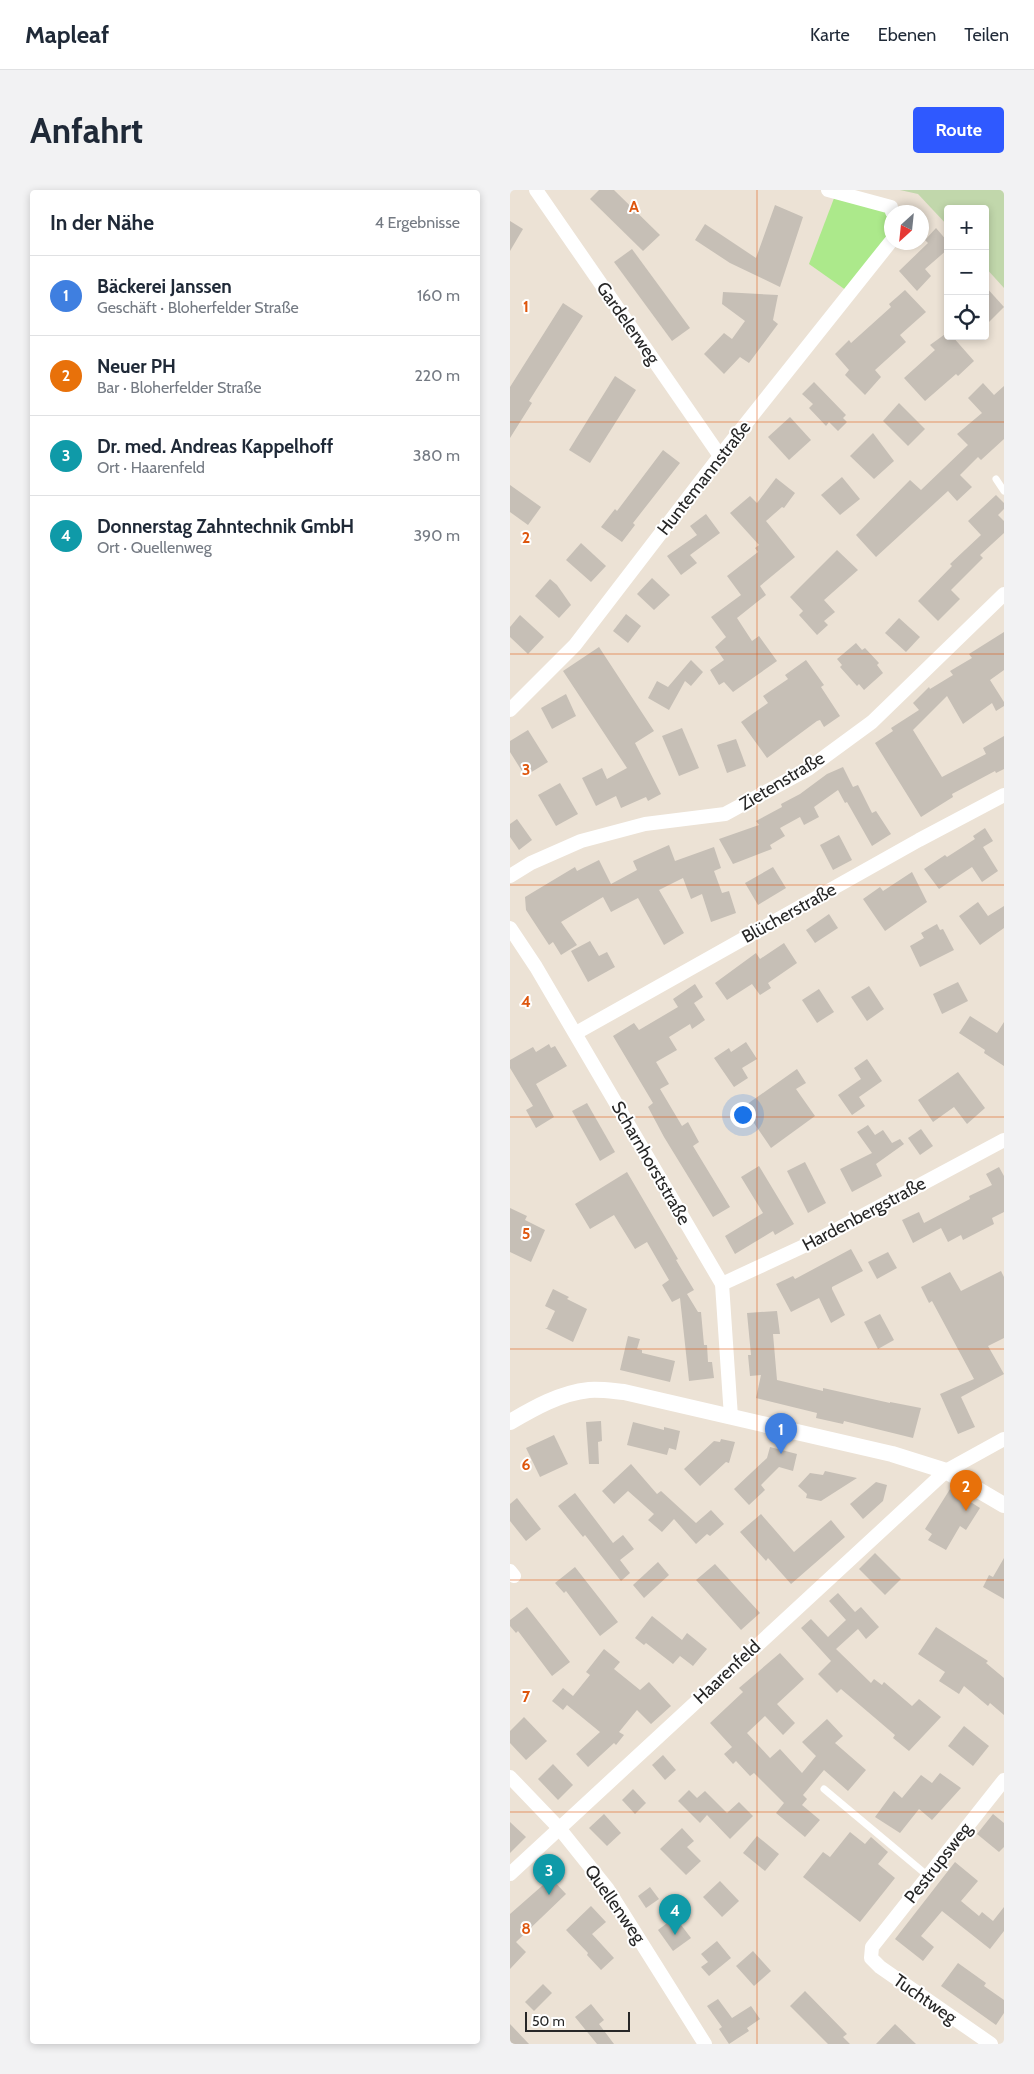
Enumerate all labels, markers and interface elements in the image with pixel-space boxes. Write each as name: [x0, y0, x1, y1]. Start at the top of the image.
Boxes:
text: Mapleaf: [25, 20, 109, 49]
text: Karte: [810, 24, 850, 46]
text: Ebenen: [878, 24, 936, 46]
text: Teilen: [964, 24, 1009, 46]
button: Route: [913, 107, 1004, 153]
text: Anfahrt: [30, 109, 143, 152]
text: A: [629, 197, 639, 216]
north arrow: [884, 205, 929, 250]
map controls: [944, 205, 989, 340]
button: +: [944, 205, 989, 250]
text: In der Nähe: [50, 210, 154, 235]
text: 4 Ergebnisse: [375, 213, 460, 232]
button: −: [944, 250, 989, 295]
text: Bäckerei Janssen: [97, 275, 232, 298]
street label: Gardelerweg: [592, 278, 665, 369]
text: 1: [63, 286, 69, 305]
text: 160 m: [417, 286, 460, 305]
button: locate: [944, 295, 989, 340]
text: 1: [523, 297, 529, 316]
text: Geschäft · Bloherfelder Straße: [97, 298, 299, 317]
text: Neuer PH: [97, 355, 176, 378]
text: 2: [62, 366, 70, 385]
text: 220 m: [414, 366, 460, 385]
text: Bar · Bloherfelder Straße: [97, 378, 261, 397]
street label: Huntemannstraße: [653, 417, 755, 539]
text: Dr. med. Andreas Kappelhoff: [97, 435, 333, 458]
text: 3: [62, 446, 70, 465]
text: 380 m: [413, 446, 460, 465]
text: Ort · Haarenfeld: [97, 458, 205, 477]
text: Donnerstag Zahntechnik GmbH: [97, 515, 354, 538]
text: 4: [61, 526, 71, 545]
text: 390 m: [413, 526, 460, 545]
text: 2: [522, 528, 530, 547]
text: Ort · Quellenweg: [97, 538, 212, 557]
street label: Zietenstraße: [735, 747, 829, 815]
text: 3: [522, 760, 530, 779]
street label: Blücherstraße: [738, 878, 840, 948]
text: 4: [521, 992, 531, 1011]
street label: Scharnhorststraße: [607, 1097, 695, 1229]
your location: [730, 1102, 756, 1128]
street label: Hardenbergstraße: [798, 1172, 930, 1256]
text: 5: [522, 1224, 530, 1243]
pin: 1: [765, 1413, 797, 1454]
text: 6: [522, 1455, 531, 1474]
pin: 2: [950, 1470, 982, 1511]
street label: Haarenfeld: [689, 1635, 765, 1709]
text: 7: [522, 1687, 531, 1706]
street label: Pestrupsweg: [900, 1817, 977, 1908]
pin: 3: [533, 1854, 565, 1895]
street label: Quellenweg: [580, 1860, 651, 1948]
pin: 4: [659, 1894, 691, 1935]
text: 8: [521, 1919, 531, 1938]
street label: Tuchtweg: [889, 1969, 962, 2029]
scale bar: [525, 2009, 630, 2032]
text: 50 m: [532, 2012, 565, 2030]

